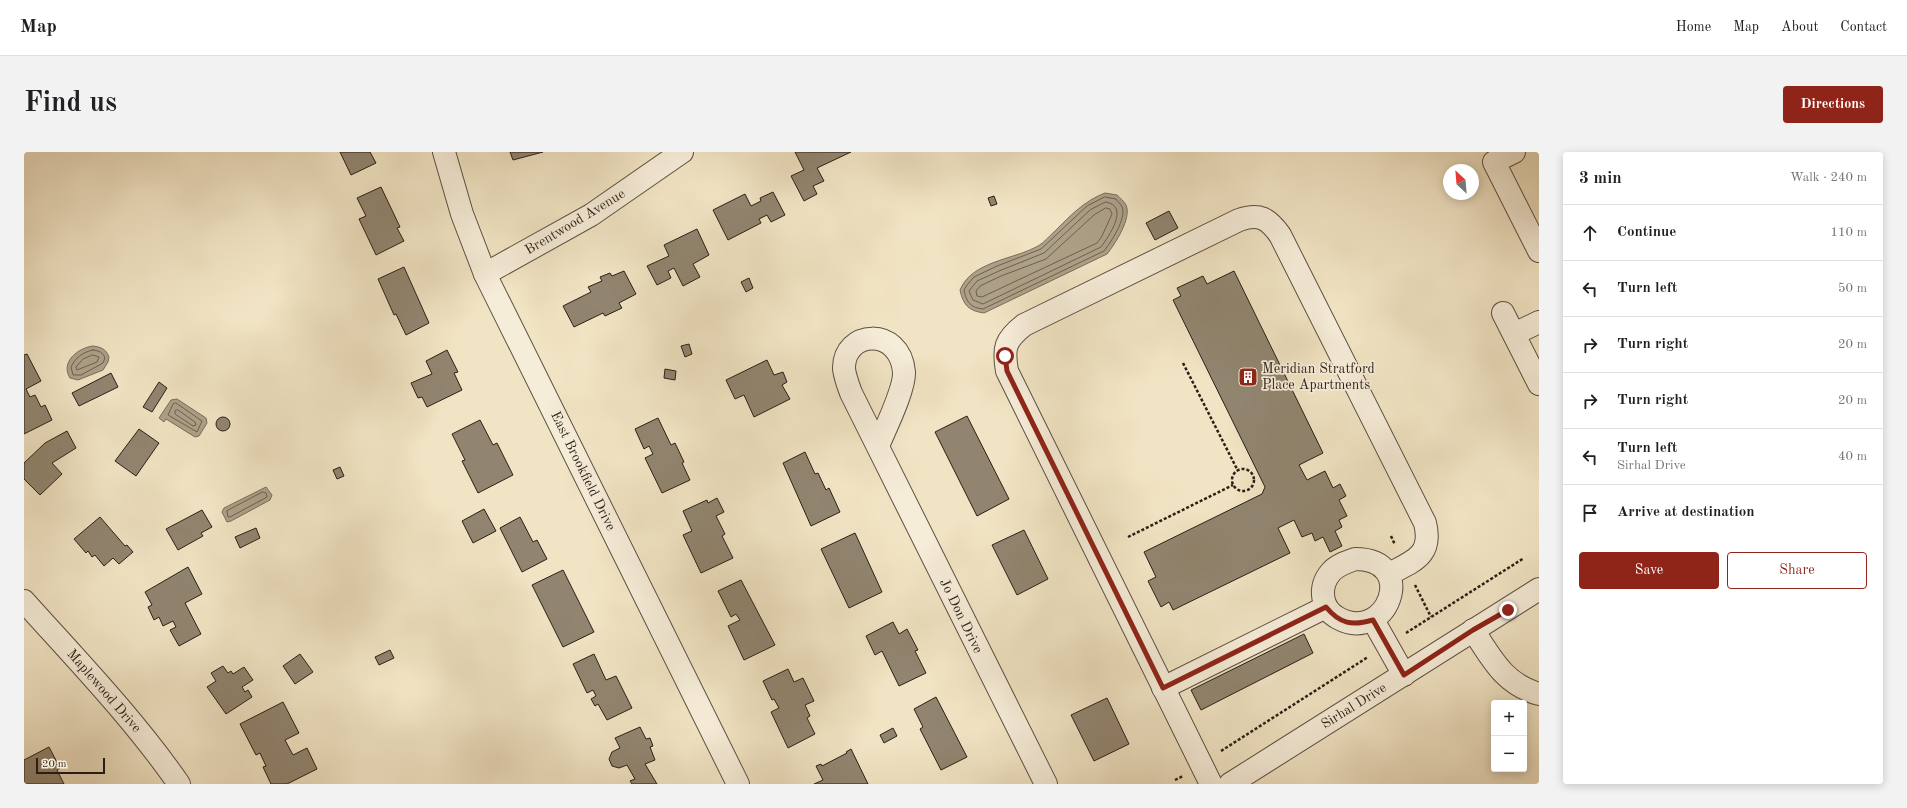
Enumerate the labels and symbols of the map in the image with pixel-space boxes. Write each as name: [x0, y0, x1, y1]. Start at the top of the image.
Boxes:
north arrow: [1443, 164, 1479, 200]
street label: Brentwood Avenue: [523, 187, 627, 257]
route start: [996, 347, 1014, 365]
place label: Meridian Stratford Place Apartments: [1262, 362, 1375, 392]
building icon: Meridian Stratford Place Apartments: [1237, 366, 1259, 388]
street label: East Brookfield Drive: [548, 409, 618, 533]
street label: Jo Don Drive: [937, 576, 985, 656]
route end: [1499, 601, 1517, 619]
street label: Maplewood Drive: [64, 647, 144, 735]
street label: Sirhal Drive: [1319, 680, 1389, 732]
scale bar: [36, 756, 105, 775]

